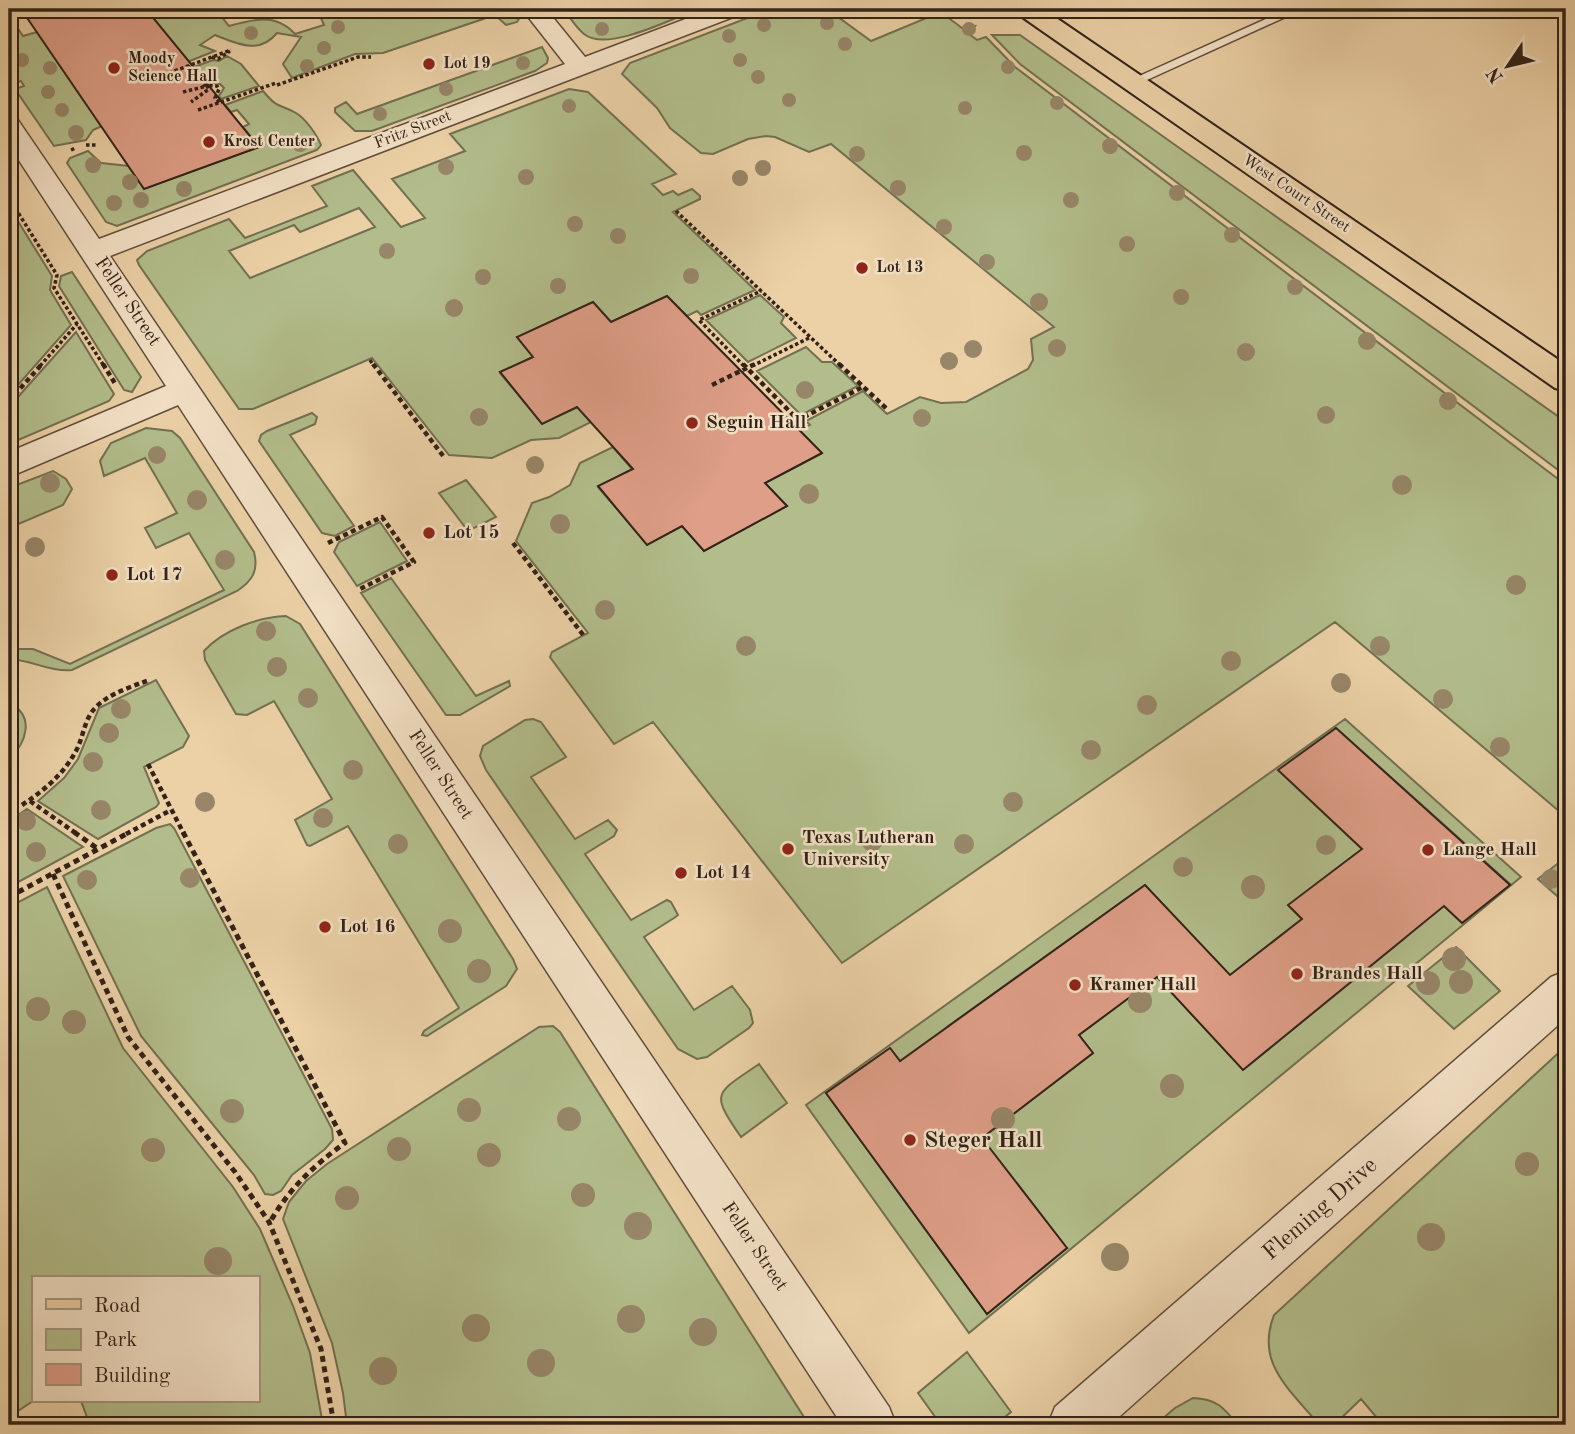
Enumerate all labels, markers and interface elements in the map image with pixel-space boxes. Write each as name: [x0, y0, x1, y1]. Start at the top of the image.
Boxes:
north arrow: [1474, 32, 1544, 102]
place label: Moody Science Hall: [128, 51, 217, 85]
marker: Lot 19: [421, 56, 437, 72]
place label: Lot 19: [443, 56, 491, 72]
marker: Moody Science Hall: [106, 60, 122, 76]
text: N: [1484, 63, 1508, 86]
street label: Fritz Street: [372, 108, 454, 152]
marker: Krost Center: [201, 134, 217, 150]
place label: Krost Center: [223, 134, 315, 150]
street label: West Court Street: [1239, 152, 1353, 236]
street label: Feller Street: [90, 254, 164, 350]
marker: Lot 13: [854, 260, 870, 276]
place label: Lot 13: [876, 260, 924, 276]
place label: Seguin Hall: [706, 414, 806, 433]
marker: Seguin Hall: [684, 415, 700, 431]
place label: Lot 15: [443, 524, 500, 543]
marker: Lot 15: [421, 525, 437, 541]
place label: Lot 17: [126, 566, 183, 585]
marker: Lot 17: [104, 567, 120, 583]
street label: Feller Street: [404, 727, 476, 823]
place label: Texas Lutheran University: [802, 829, 935, 870]
marker: Texas Lutheran University: [780, 841, 796, 857]
place label: Lange Hall: [1442, 841, 1537, 860]
marker: Lange Hall: [1420, 842, 1436, 858]
place label: Lot 14: [695, 864, 752, 883]
marker: Lot 14: [673, 865, 689, 881]
place label: Lot 16: [339, 918, 396, 937]
marker: Lot 16: [317, 919, 333, 935]
place label: Brandes Hall: [1311, 965, 1423, 984]
marker: Brandes Hall: [1289, 966, 1305, 982]
place label: Kramer Hall: [1089, 976, 1196, 995]
marker: Kramer Hall: [1067, 977, 1083, 993]
place label: Steger Hall: [924, 1129, 1042, 1152]
marker: Steger Hall: [902, 1132, 918, 1148]
street label: Fleming Drive: [1258, 1153, 1382, 1265]
street label: Feller Street: [717, 1199, 791, 1295]
legend: [32, 1276, 259, 1402]
text: Road: [94, 1296, 141, 1317]
text: Park: [94, 1330, 137, 1351]
text: Building: [94, 1366, 171, 1387]

